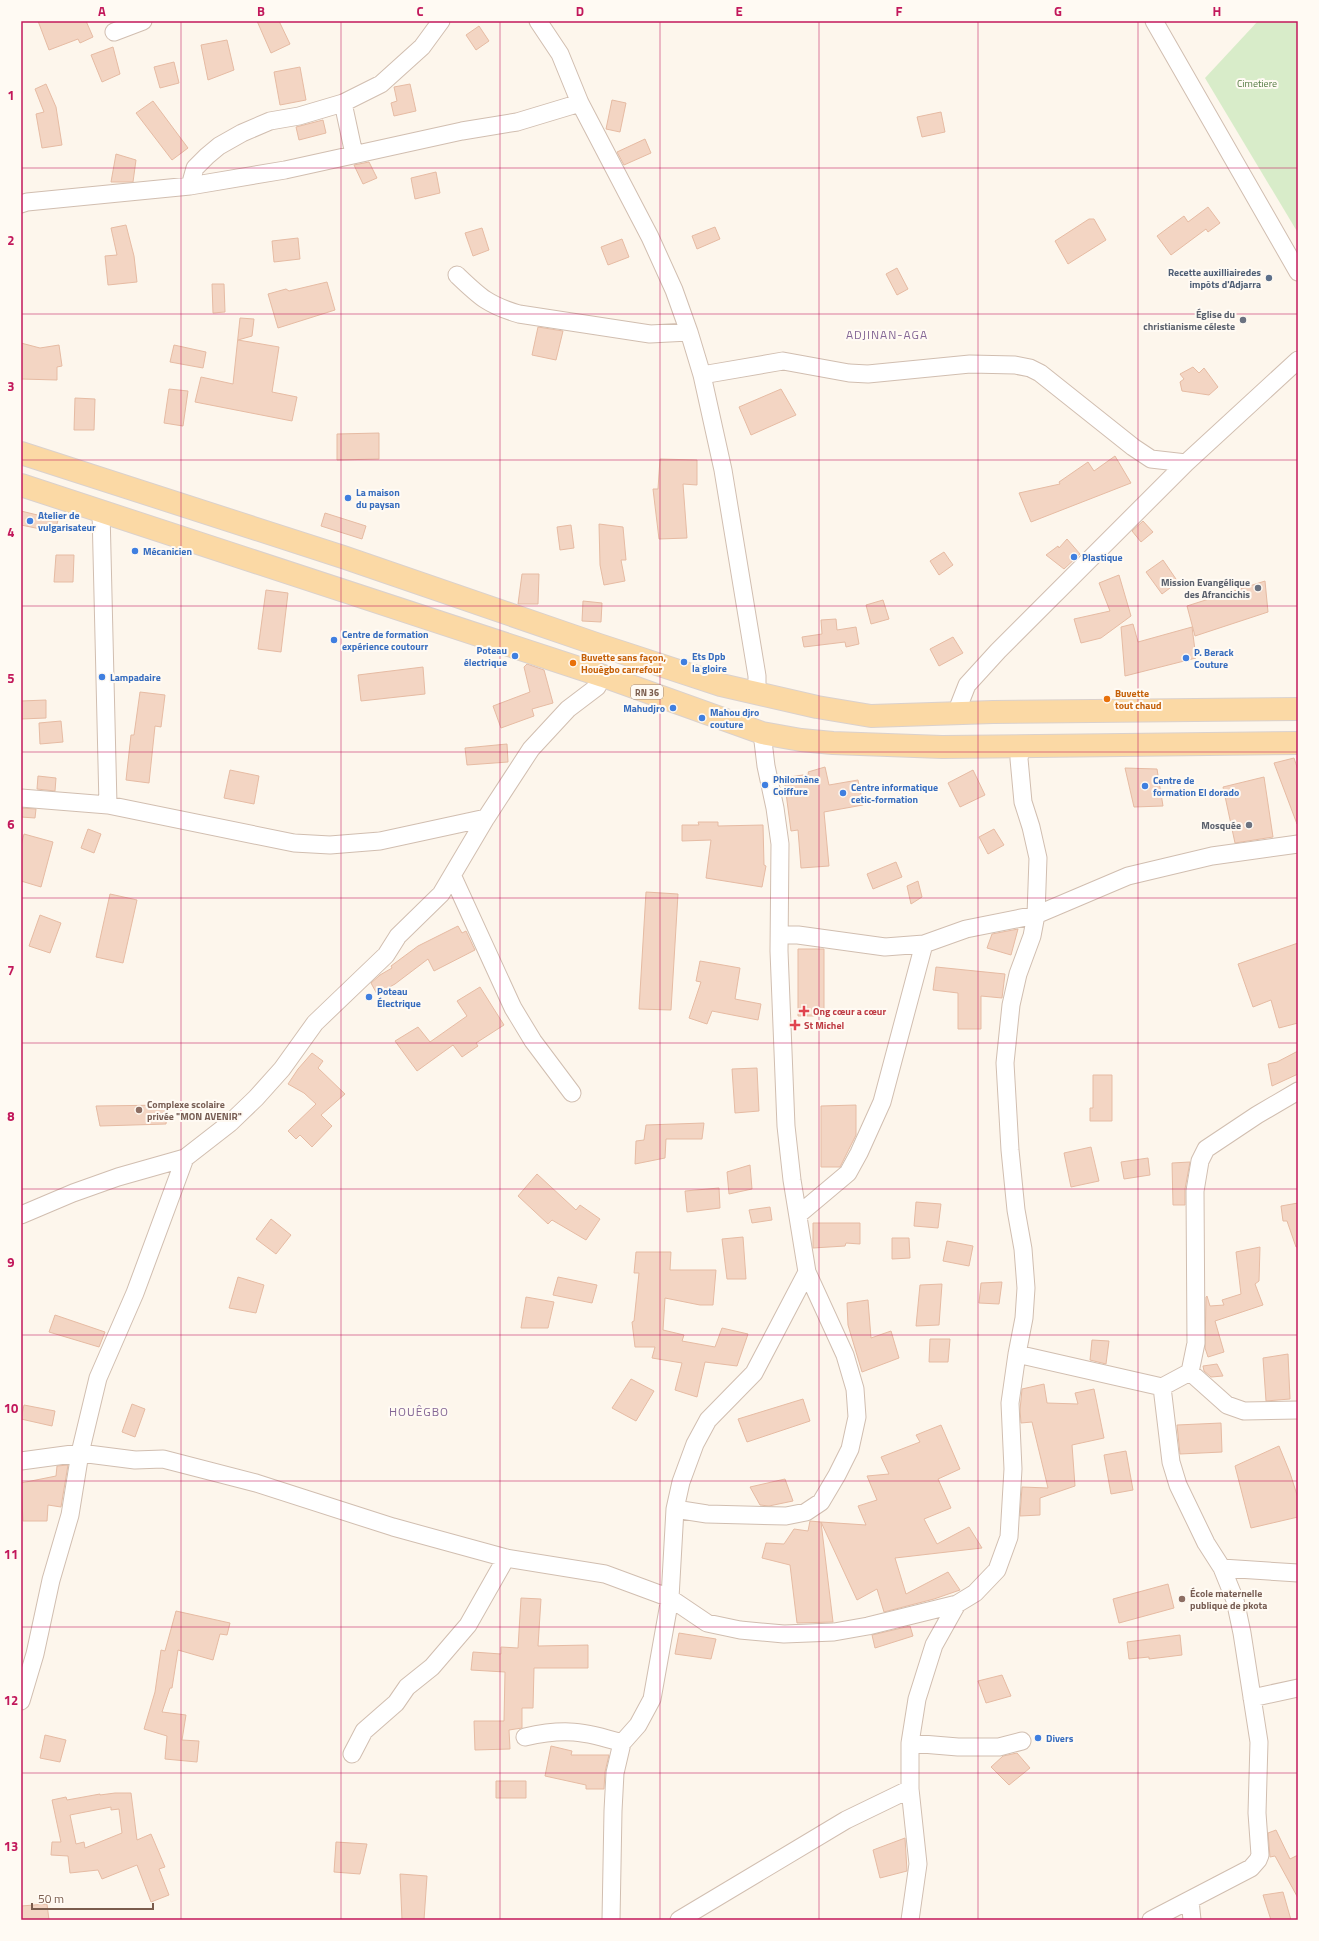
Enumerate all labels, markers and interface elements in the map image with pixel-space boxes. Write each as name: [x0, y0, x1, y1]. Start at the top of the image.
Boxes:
text: A: [98, 1, 106, 21]
text: B: [257, 1, 265, 21]
text: C: [416, 1, 424, 21]
text: D: [576, 1, 584, 21]
text: E: [735, 1, 743, 21]
text: F: [896, 1, 903, 21]
text: G: [1054, 1, 1062, 21]
text: H: [1213, 1, 1221, 21]
park label: Cimetiere: [1237, 76, 1277, 91]
text: 1: [7, 85, 15, 105]
text: 2: [7, 230, 15, 250]
place label: Recette auxilliairedes impôts d'Adjarra: [1168, 265, 1261, 292]
marker: Recette auxilliairedes impôts d'Adjarra: [1264, 273, 1274, 283]
place label: Église du christianisme céleste: [1143, 307, 1235, 334]
marker: Église du christianisme céleste: [1238, 315, 1248, 325]
district label: ADJINAN-AGA: [846, 325, 928, 344]
text: 3: [7, 376, 15, 396]
place label: La maison du paysan: [356, 485, 400, 512]
marker: La maison du paysan: [343, 493, 353, 503]
place label: Atelier de vulgarisateur: [38, 508, 96, 535]
marker: Atelier de vulgarisateur: [25, 516, 35, 526]
text: 4: [7, 522, 15, 542]
place label: Mécanicien: [143, 544, 192, 559]
marker: Mécanicien: [130, 546, 140, 556]
place label: Plastique: [1082, 550, 1123, 565]
marker: Plastique: [1069, 552, 1079, 562]
place label: Mission Evangélique des Afrancichis: [1161, 575, 1250, 602]
marker: Mission Evangélique des Afrancichis: [1253, 583, 1263, 593]
place label: Centre de formation expérience coutourr: [342, 627, 429, 654]
marker: Centre de formation expérience coutourr: [329, 635, 339, 645]
place label: Poteau électrique: [464, 643, 507, 670]
place label: P. Berack Couture: [1194, 645, 1235, 672]
place label: Ets Dpb la gloire: [692, 649, 727, 676]
place label: Buvette sans façon, Houêgbo carrefour: [581, 650, 666, 677]
marker: Poteau électrique: [510, 651, 520, 661]
marker: P. Berack Couture: [1181, 653, 1191, 663]
marker: Ets Dpb la gloire: [679, 657, 689, 667]
marker: Buvette sans façon, Houêgbo carrefour: [568, 658, 578, 668]
text: 5: [7, 668, 15, 688]
place label: Lampadaire: [110, 670, 161, 685]
marker: Lampadaire: [97, 672, 107, 682]
road number: RN 36: [631, 685, 663, 699]
place label: Buvette tout chaud: [1115, 686, 1161, 713]
marker: Buvette tout chaud: [1102, 694, 1112, 704]
place label: Mahudjro: [623, 701, 665, 716]
marker: Mahudjro: [668, 703, 678, 713]
place label: Mahou djro couture: [710, 705, 759, 732]
marker: Mahou djro couture: [697, 713, 707, 723]
place label: Philomène Coiffure: [773, 772, 819, 799]
place label: Centre de formation El dorado: [1153, 773, 1239, 800]
marker: Philomène Coiffure: [760, 780, 770, 790]
place label: Centre informatique cetic-formation: [851, 780, 938, 807]
marker: Centre de formation El dorado: [1140, 781, 1150, 791]
marker: Centre informatique cetic-formation: [838, 788, 848, 798]
text: 6: [7, 814, 15, 834]
place label: Mosquée: [1201, 818, 1241, 833]
marker: Mosquée: [1244, 820, 1254, 830]
text: 7: [7, 960, 15, 980]
place label: Poteau Électrique: [377, 984, 421, 1011]
marker: Poteau Électrique: [364, 992, 374, 1002]
place label: Ong cœur a cœur: [813, 1004, 886, 1019]
marker: Ong cœur a cœur: [798, 1005, 810, 1017]
place label: St Michel: [804, 1018, 844, 1033]
marker: St Michel: [789, 1019, 801, 1031]
place label: Complexe scolaire privée "MON AVENIR": [147, 1097, 242, 1124]
marker: Complexe scolaire privée "MON AVENIR": [134, 1105, 144, 1115]
text: 8: [7, 1106, 15, 1126]
text: 9: [7, 1252, 15, 1272]
text: 10: [4, 1398, 18, 1418]
district label: HOUÊGBO: [389, 1402, 449, 1421]
text: 11: [4, 1544, 18, 1564]
place label: École maternelle publique de pkota: [1190, 1586, 1267, 1613]
marker: École maternelle publique de pkota: [1177, 1594, 1187, 1604]
text: 12: [4, 1690, 18, 1710]
place label: Divers: [1046, 1731, 1074, 1746]
marker: Divers: [1033, 1733, 1043, 1743]
text: 13: [4, 1836, 18, 1856]
scale bar: [32, 1885, 153, 1911]
text: 50 m: [38, 1889, 64, 1908]

